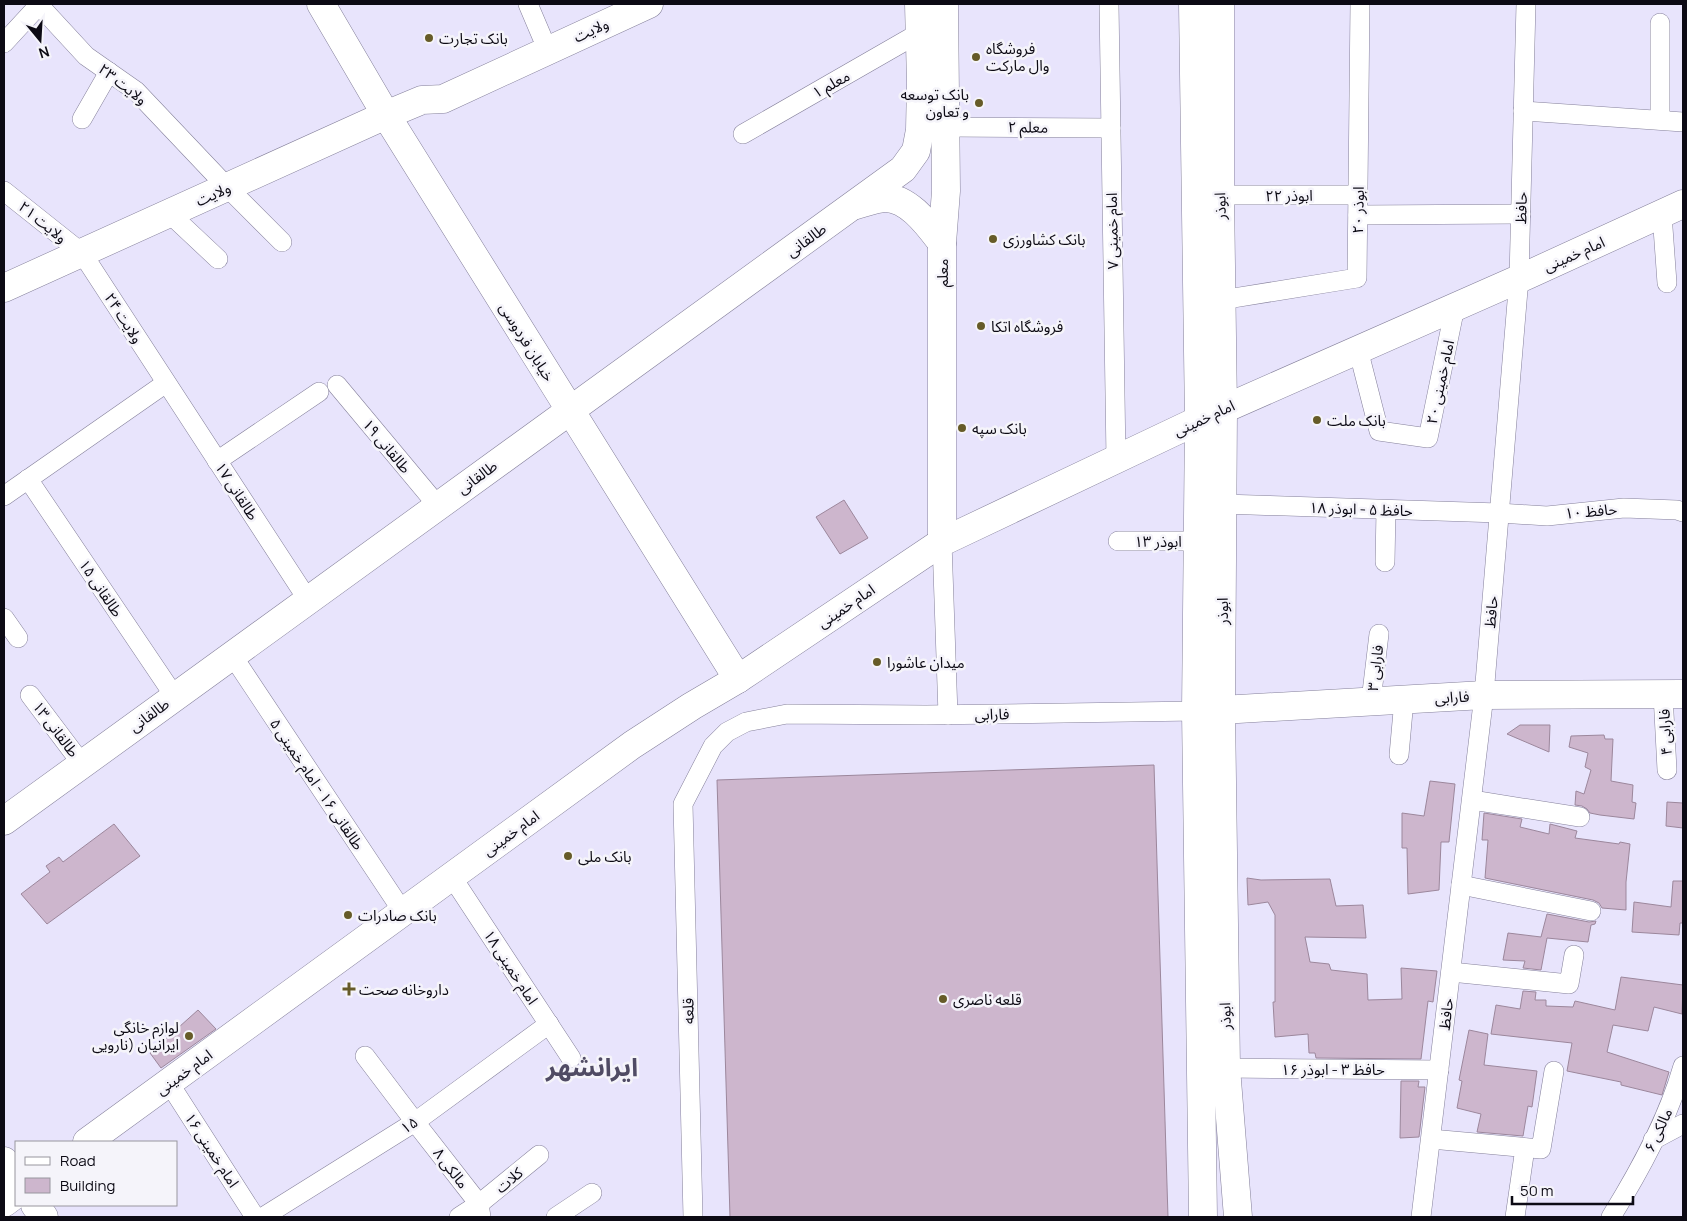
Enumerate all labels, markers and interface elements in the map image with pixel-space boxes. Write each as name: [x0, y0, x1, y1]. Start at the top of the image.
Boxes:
street label: ولایت: [570, 13, 612, 47]
north arrow: [15, 15, 65, 65]
place label: بانک تجارت: [439, 28, 508, 49]
marker: بانک تجارت: [423, 32, 435, 44]
place label: فروشگاه وال مارکت: [986, 38, 1049, 76]
text: N: [36, 42, 52, 63]
marker: فروشگاه وال مارکت: [970, 51, 982, 63]
street label: ولایت ۲۳: [94, 58, 152, 110]
street label: معلم ۱: [808, 65, 854, 104]
place label: بانک توسعه و تعاون: [901, 84, 969, 122]
marker: بانک توسعه و تعاون: [973, 97, 985, 109]
street label: معلم ۲: [1008, 116, 1048, 139]
street label: ولایت: [192, 177, 234, 211]
street label: ابوذر ۲۲: [1265, 185, 1313, 206]
street label: ابوذر ۲۰: [1347, 186, 1369, 234]
street label: حافظ: [1510, 191, 1532, 225]
street label: امام خمینی ۷: [1101, 192, 1124, 270]
street label: ابوذر: [1209, 192, 1231, 221]
street label: ولایت ۲۱: [14, 196, 72, 248]
street label: طالقانی: [782, 218, 830, 262]
place label: بانک کشاورزی: [1003, 229, 1085, 250]
street label: امام خمینی: [1540, 231, 1609, 278]
marker: بانک کشاورزی: [987, 233, 999, 245]
street label: معلم: [932, 259, 954, 287]
street label: ولایت ۲۴: [100, 289, 148, 347]
street label: خیابان فردوسی: [494, 299, 560, 386]
place label: فروشگاه اتکا: [991, 316, 1064, 337]
marker: فروشگاه اتکا: [975, 320, 987, 332]
street label: امام خمینی ۲۰: [1421, 338, 1460, 426]
street label: امام خمینی: [1170, 395, 1238, 442]
place label: بانک ملت: [1327, 410, 1386, 431]
street label: طالقانی ۱۹: [358, 414, 416, 478]
marker: بانک ملت: [1311, 414, 1323, 426]
place label: بانک سپه: [972, 418, 1027, 439]
marker: بانک سپه: [956, 422, 968, 434]
street label: طالقانی: [453, 455, 501, 499]
street label: طالقانی ۱۷: [210, 458, 264, 524]
street label: حافظ ۵ - ابوذر ۱۸: [1309, 497, 1413, 521]
street label: حافظ ۱۰: [1564, 498, 1618, 524]
street label: ابوذر ۱۳: [1134, 531, 1182, 552]
street label: طالقانی ۱۵: [74, 555, 128, 621]
street label: امام خمینی: [813, 579, 880, 634]
street label: حافظ: [1479, 595, 1503, 629]
street label: ابوذر: [1212, 597, 1233, 626]
street label: فارابی ۳: [1362, 643, 1388, 692]
place label: میدان عاشورا: [887, 652, 965, 673]
marker: میدان عاشورا: [871, 656, 883, 668]
street label: فارابی: [1434, 686, 1470, 708]
street label: طالقانی: [125, 693, 173, 737]
street label: طالقانی ۱۳: [28, 697, 84, 761]
street label: فارابی: [974, 703, 1010, 725]
street label: فارابی ۴: [1653, 708, 1677, 756]
street label: طالقانی ۱۶ - امام خمینی ۵: [264, 714, 369, 855]
street label: امام خمینی: [478, 805, 544, 862]
place label: بانک ملی: [578, 846, 631, 867]
marker: بانک ملی: [562, 850, 574, 862]
place label: بانک صادرات: [358, 905, 437, 926]
marker: بانک صادرات: [342, 909, 354, 921]
street label: امام خمینی ۱۸: [478, 925, 543, 1009]
place label: داروخانه صحت: [359, 979, 449, 1000]
marker: داروخانه صحت: [343, 983, 355, 995]
place label: قلعه ناصری: [953, 989, 1022, 1010]
marker: قلعه ناصری: [937, 993, 949, 1005]
street label: حافظ: [1434, 996, 1458, 1031]
street label: قلعه: [677, 997, 699, 1024]
street label: ابوذر: [1214, 1002, 1236, 1031]
place label: لوازم خانگی ایرانیان (نارویی: [92, 1017, 179, 1055]
marker: لوازم خانگی ایرانیان (نارویی: [183, 1030, 195, 1042]
street label: امام خمینی: [151, 1044, 217, 1101]
district label: ایرانشهر: [545, 1049, 638, 1084]
street label: حافظ ۳ - ابوذر ۱۶: [1281, 1059, 1385, 1080]
street label: مالکی ۶: [1639, 1105, 1677, 1155]
street label: امام خمینی ۱۶: [179, 1108, 244, 1192]
street label: ۱۵: [396, 1112, 422, 1138]
legend: [15, 1141, 178, 1206]
street label: مالکی ۸: [428, 1143, 474, 1193]
text: Road: [60, 1150, 96, 1171]
street label: کلات: [491, 1162, 528, 1198]
scale bar: [1512, 1174, 1633, 1206]
text: Building: [60, 1175, 115, 1196]
text: 50 m: [1520, 1180, 1554, 1201]

